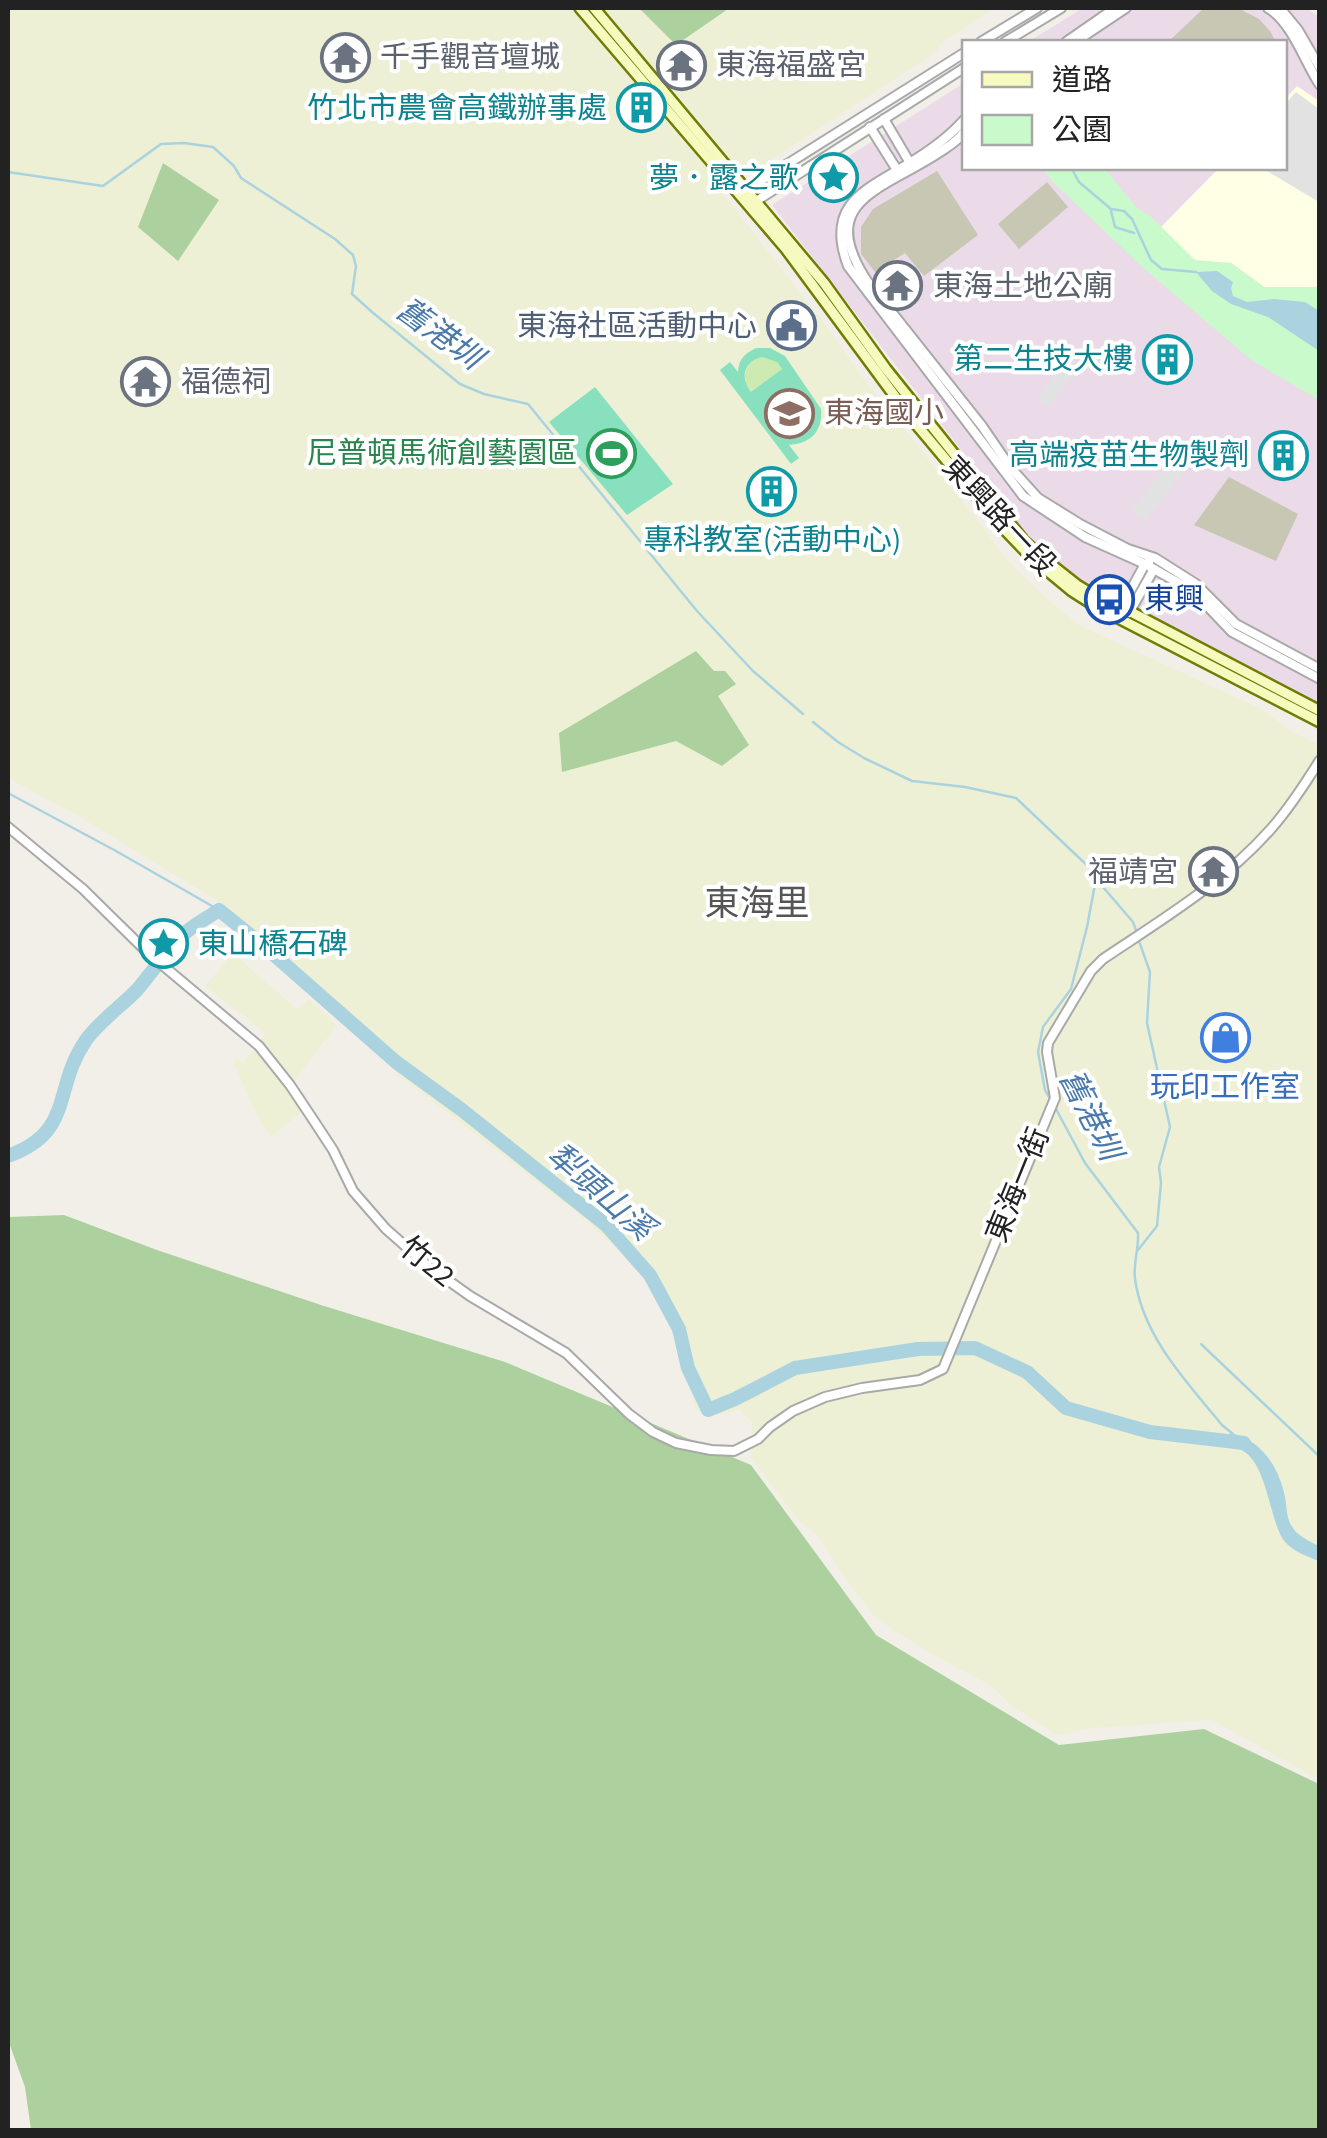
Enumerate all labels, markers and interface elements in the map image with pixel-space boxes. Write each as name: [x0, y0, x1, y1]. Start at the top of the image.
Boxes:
temple icon: 千手觀音壇城: [319, 31, 371, 83]
place label: 千手觀音壇城: [380, 36, 560, 79]
temple icon: 東海福盛宮: [655, 39, 707, 91]
legend: [962, 40, 1287, 170]
place label: 東海福盛宮: [716, 44, 866, 87]
text: 道路: [1052, 59, 1112, 102]
building icon: 竹北市農會高鐵辦事處: [616, 82, 668, 134]
place label: 竹北市農會高鐵辦事處: [307, 87, 607, 130]
text: 公園: [1052, 109, 1112, 152]
place icon: 夢．露之歌: [808, 152, 860, 204]
place label: 夢．露之歌: [649, 157, 799, 200]
temple icon: 東海土地公廟: [872, 260, 924, 312]
place label: 東海土地公廟: [933, 265, 1113, 308]
water label: 舊港圳: [387, 287, 495, 383]
public building icon: 東海社區活動中心: [766, 300, 818, 352]
place label: 東海社區活動中心: [517, 305, 757, 348]
building icon: 第二生技大樓: [1142, 333, 1194, 385]
place label: 第二生技大樓: [953, 338, 1133, 381]
temple icon: 福德祠: [120, 356, 172, 408]
place label: 福德祠: [181, 361, 271, 404]
school or university icon: 東海國小: [763, 387, 815, 439]
place label: 東海國小: [824, 392, 944, 435]
sports icon: 尼普頓馬術創藝園區: [586, 427, 638, 479]
building icon: 高端疫苗生物製劑: [1258, 429, 1310, 481]
place label: 尼普頓馬術創藝園區: [307, 432, 577, 475]
place label: 高端疫苗生物製劑: [1009, 434, 1249, 477]
street label: 東興路一段: [932, 446, 1066, 586]
building icon: 專科教室(活動中心): [746, 465, 798, 517]
place label: 專科教室(活動中心): [643, 519, 901, 562]
bus stop icon: 東興: [1083, 573, 1135, 625]
place label: 東興: [1144, 578, 1204, 621]
temple icon: 福靖宮: [1187, 846, 1239, 898]
place label: 福靖宮: [1088, 851, 1178, 894]
district label: 東海里: [704, 879, 810, 929]
place icon: 東山橋石碑: [137, 918, 189, 970]
place label: 東山橋石碑: [198, 923, 348, 966]
shop icon: 玩印工作室: [1199, 1012, 1251, 1064]
water label: 舊港圳: [1048, 1062, 1134, 1172]
place label: 玩印工作室: [1150, 1066, 1300, 1109]
street label: 東海一街: [976, 1121, 1060, 1249]
water label: 犁頭山溪: [537, 1133, 666, 1254]
street label: 竹22: [390, 1226, 464, 1298]

